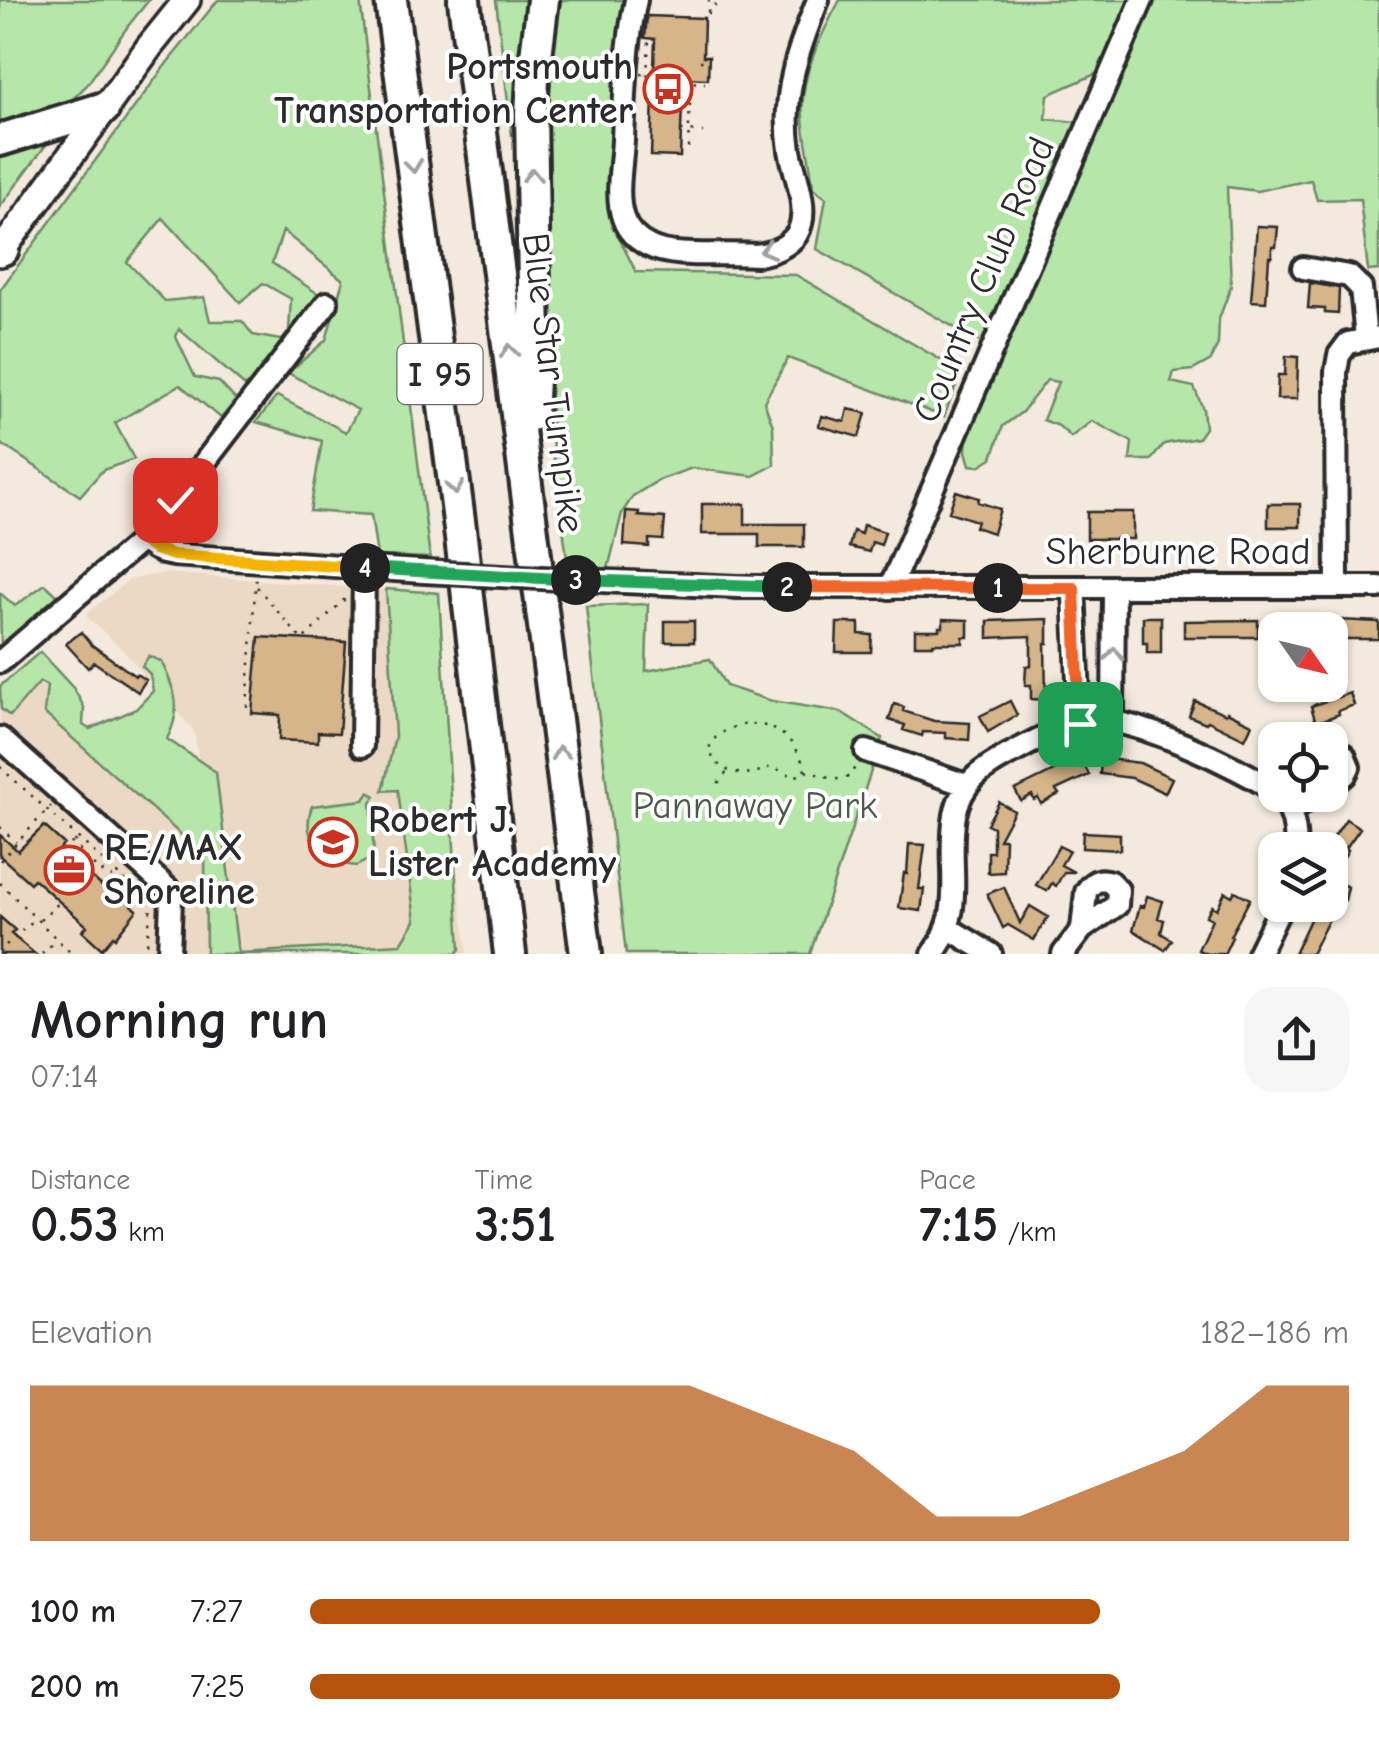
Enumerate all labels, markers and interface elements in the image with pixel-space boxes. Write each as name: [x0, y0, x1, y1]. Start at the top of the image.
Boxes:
place label: Portsmouth Transportation Center: [274, 45, 634, 133]
bus stop icon: Portsmouth Transportation Center: [642, 63, 694, 115]
street label: Country Club Road: [904, 131, 1064, 429]
one-way arrow: [402, 158, 423, 174]
one-way arrow: [522, 167, 543, 183]
street label: Blue Star Turnpike: [513, 230, 593, 536]
one-way arrow: [759, 238, 776, 259]
one-way arrow: [499, 343, 520, 359]
road number: I 95: [398, 344, 482, 404]
pin: [133, 458, 218, 543]
icon: check: [148, 473, 203, 528]
one-way arrow: [443, 480, 464, 497]
street label: Sherburne Road: [1045, 530, 1311, 574]
pin: 4: [340, 543, 390, 593]
text: 4: [358, 552, 372, 584]
pin: 3: [551, 555, 601, 605]
pin: 2: [762, 562, 812, 612]
pin: 1: [973, 563, 1023, 613]
text: 3: [569, 564, 583, 596]
text: 2: [780, 571, 794, 603]
text: 1: [992, 572, 1004, 604]
north arrow: [1258, 612, 1348, 702]
map controls: [1258, 612, 1348, 922]
one-way arrow: [1103, 645, 1124, 661]
pin: [1038, 682, 1123, 767]
icon: arrive: [1053, 697, 1108, 752]
button: locate: [1258, 722, 1348, 812]
one-way arrow: [551, 745, 572, 762]
park label: Pannaway Park: [632, 784, 878, 828]
place label: Robert J. Lister Academy: [368, 798, 617, 886]
school or university icon: Robert J. Lister Academy: [307, 816, 359, 868]
place label: RE/MAX Shoreline: [104, 826, 255, 914]
button: layers: [1258, 832, 1348, 922]
office icon: RE/MAX Shoreline: [43, 844, 95, 896]
button: share: [1244, 987, 1349, 1092]
text: Morning run: [30, 988, 328, 1052]
text: 07:14: [30, 1058, 99, 1095]
text: Distance: [30, 1164, 130, 1196]
text: Time: [475, 1164, 533, 1196]
text: Pace: [919, 1164, 976, 1196]
text: 0.53: [30, 1196, 119, 1254]
text: 3:51: [475, 1196, 556, 1254]
text: 7:15: [919, 1196, 998, 1254]
text: km: [119, 1216, 165, 1248]
text: /km: [998, 1216, 1057, 1248]
text: Elevation: [30, 1314, 153, 1351]
text: 182–186 m: [1200, 1314, 1349, 1351]
text: 100 m: [30, 1593, 116, 1630]
text: 7:27: [190, 1593, 243, 1630]
text: 200 m: [30, 1668, 119, 1705]
text: 7:25: [190, 1668, 245, 1705]

